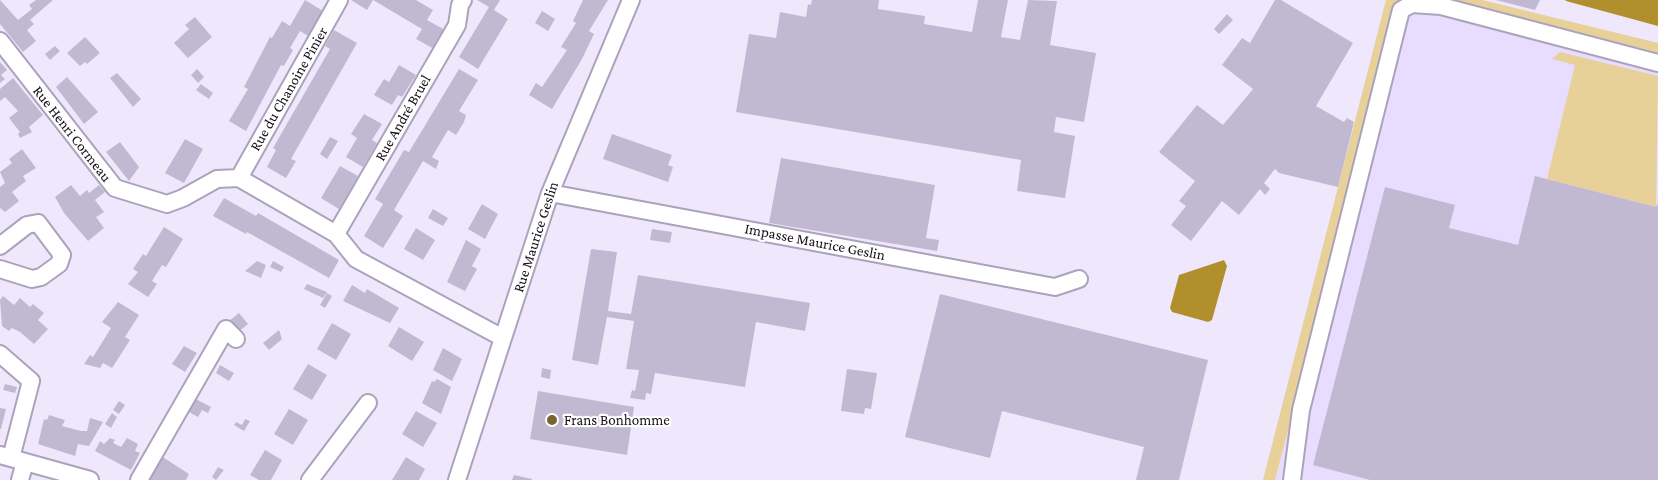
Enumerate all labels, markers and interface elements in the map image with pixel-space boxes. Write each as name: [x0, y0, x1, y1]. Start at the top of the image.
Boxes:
street label: Rue du Chanoine Pinier: [246, 24, 332, 154]
street label: Rue André Bruel: [371, 72, 435, 164]
street label: Rue Henri Cormeau: [29, 82, 115, 186]
street label: Rue Maurice Geslin: [510, 179, 562, 295]
street label: Impasse Maurice Geslin: [743, 220, 887, 264]
place label: Frans Bonhomme: [564, 411, 670, 429]
marker: Frans Bonhomme: [545, 413, 559, 427]

